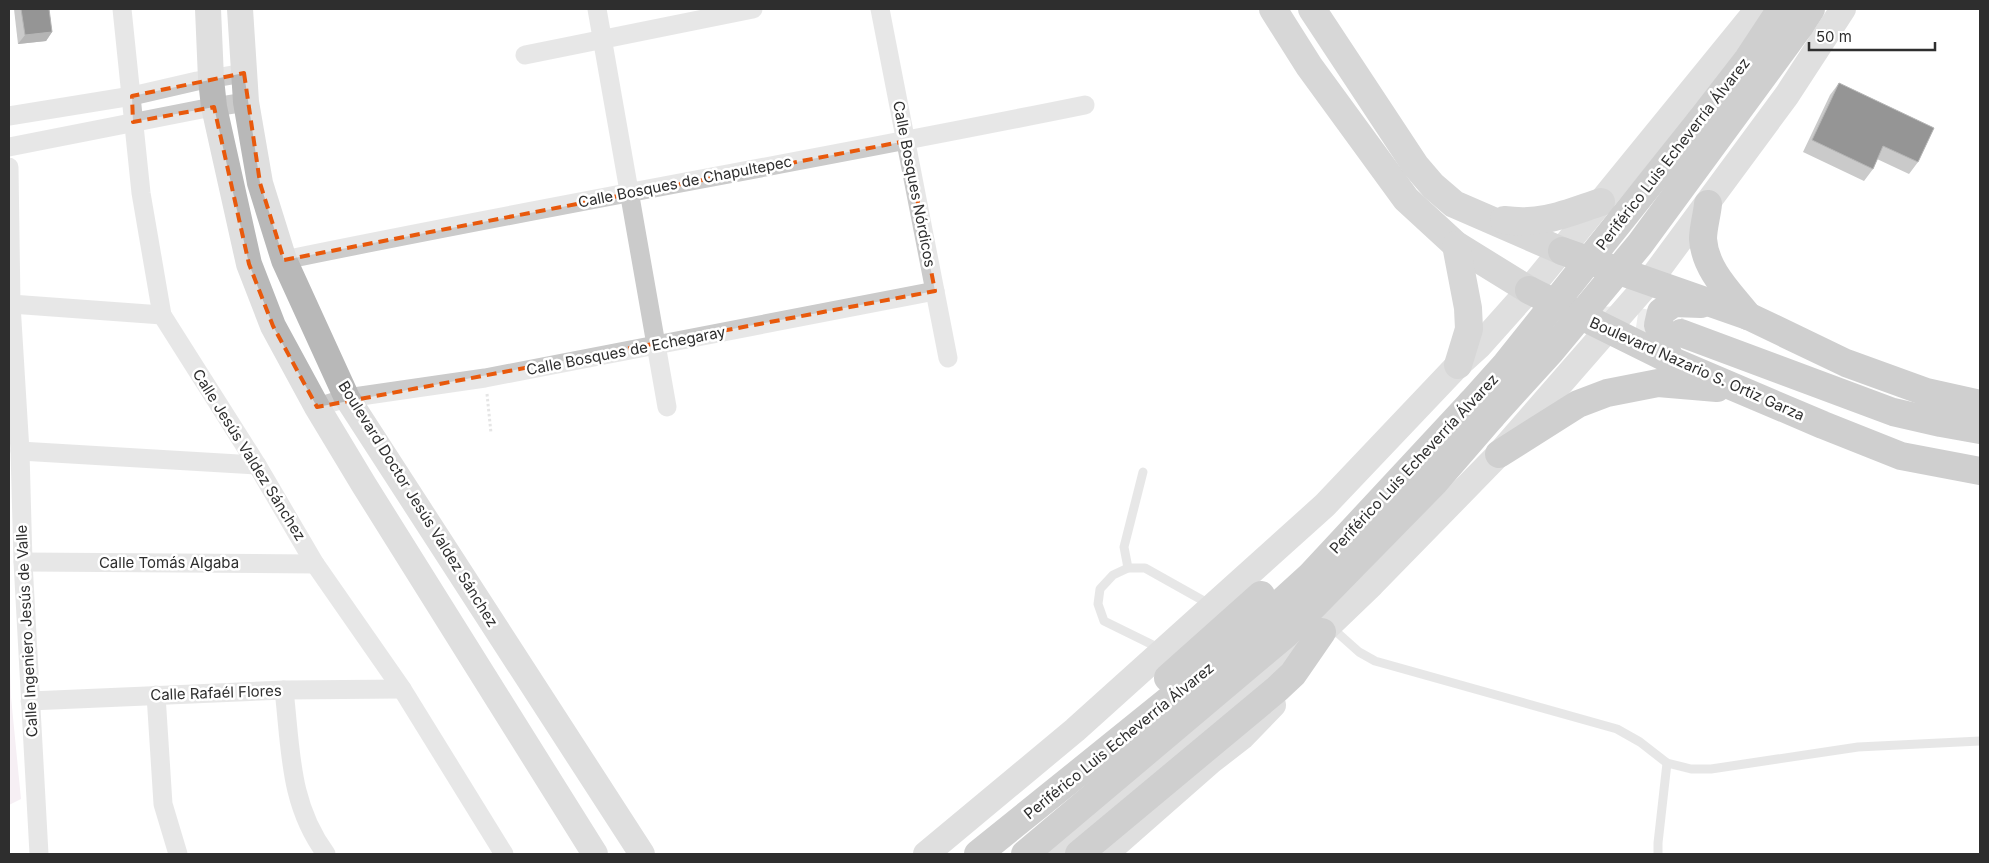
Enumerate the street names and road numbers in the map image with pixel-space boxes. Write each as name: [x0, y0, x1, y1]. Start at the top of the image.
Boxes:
street label: Periférico Luis Echeverría Álvarez: [1592, 54, 1754, 254]
street label: Calle Bosques Nórdicos: [889, 99, 940, 269]
street label: Calle Bosques de Chapultepec: [576, 151, 794, 212]
street label: Boulevard Nazario S. Ortiz Garza: [1587, 312, 1808, 425]
street label: Calle Bosques de Echegaray: [525, 322, 728, 379]
street label: Calle Jesús Valdez Sánchez: [189, 365, 310, 544]
street label: Periférico Luis Echeverría Álvarez: [1325, 370, 1502, 558]
street label: Boulevard Doctor Jesús Valdez Sánchez: [334, 377, 502, 630]
street label: Calle Ingeniero Jesús de Valle: [11, 524, 42, 738]
street label: Calle Tomás Algaba: [99, 553, 239, 572]
street label: Periférico Luis Echeverría Álvarez: [1020, 658, 1217, 823]
street label: Calle Rafaél Flores: [150, 681, 282, 704]

